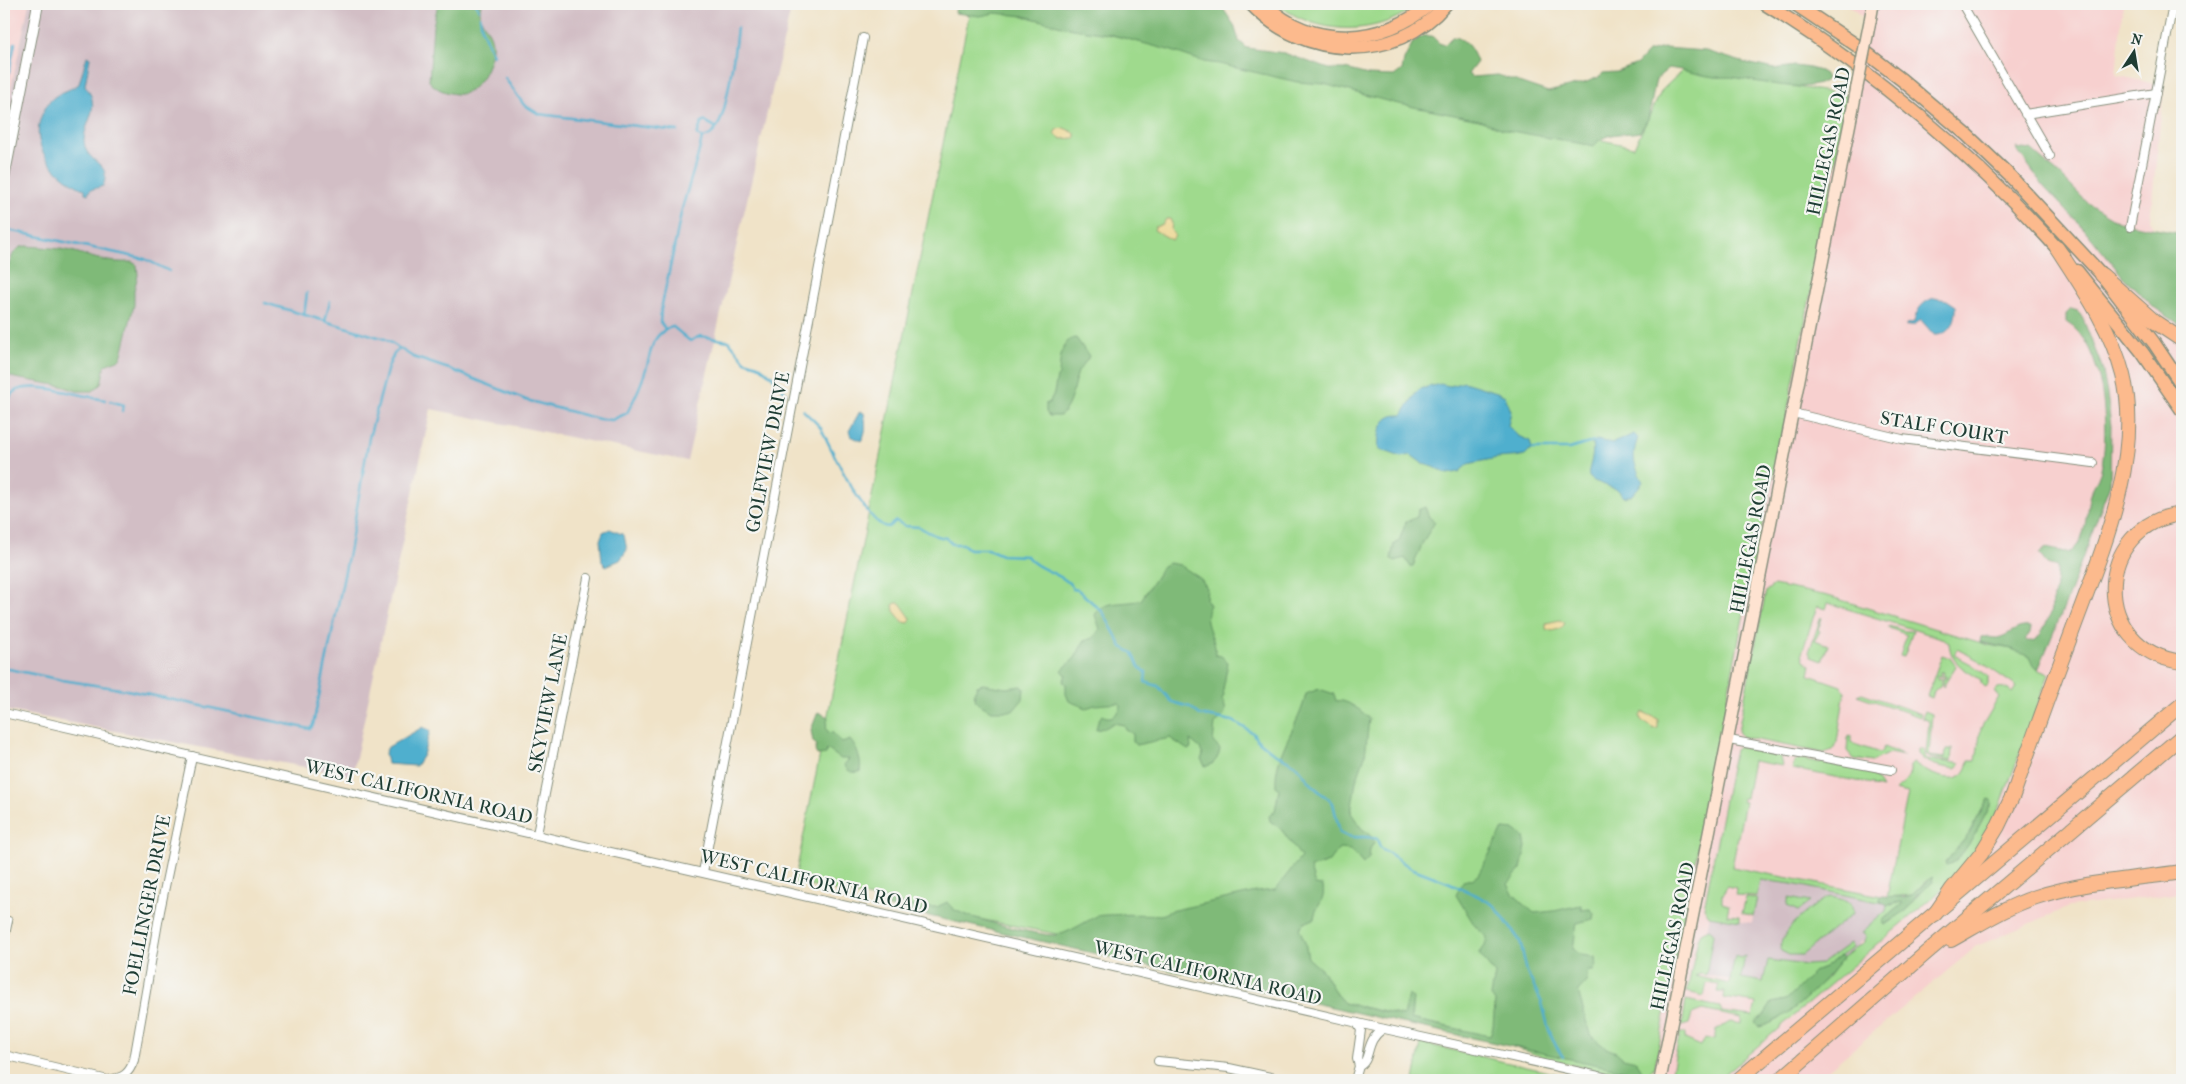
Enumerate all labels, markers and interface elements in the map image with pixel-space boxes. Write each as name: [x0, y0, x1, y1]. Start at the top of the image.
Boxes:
north arrow: [2108, 28, 2158, 78]
text: N: [2130, 30, 2144, 49]
street label: HILLEGAS ROAD: [1802, 65, 1855, 218]
street label: GOLFVIEW DRIVE: [742, 369, 794, 535]
street label: STALF COURT: [1879, 407, 2009, 449]
street label: HILLEGAS ROAD: [1726, 463, 1776, 616]
street label: SKYVIEW LANE: [524, 632, 572, 774]
street label: WEST CALIFORNIA ROAD: [302, 755, 535, 829]
street label: FOELLINGER DRIVE: [119, 813, 175, 997]
street label: WEST CALIFORNIA ROAD: [697, 845, 930, 919]
street label: HILLEGAS ROAD: [1646, 860, 1699, 1013]
street label: WEST CALIFORNIA ROAD: [1091, 936, 1324, 1010]

